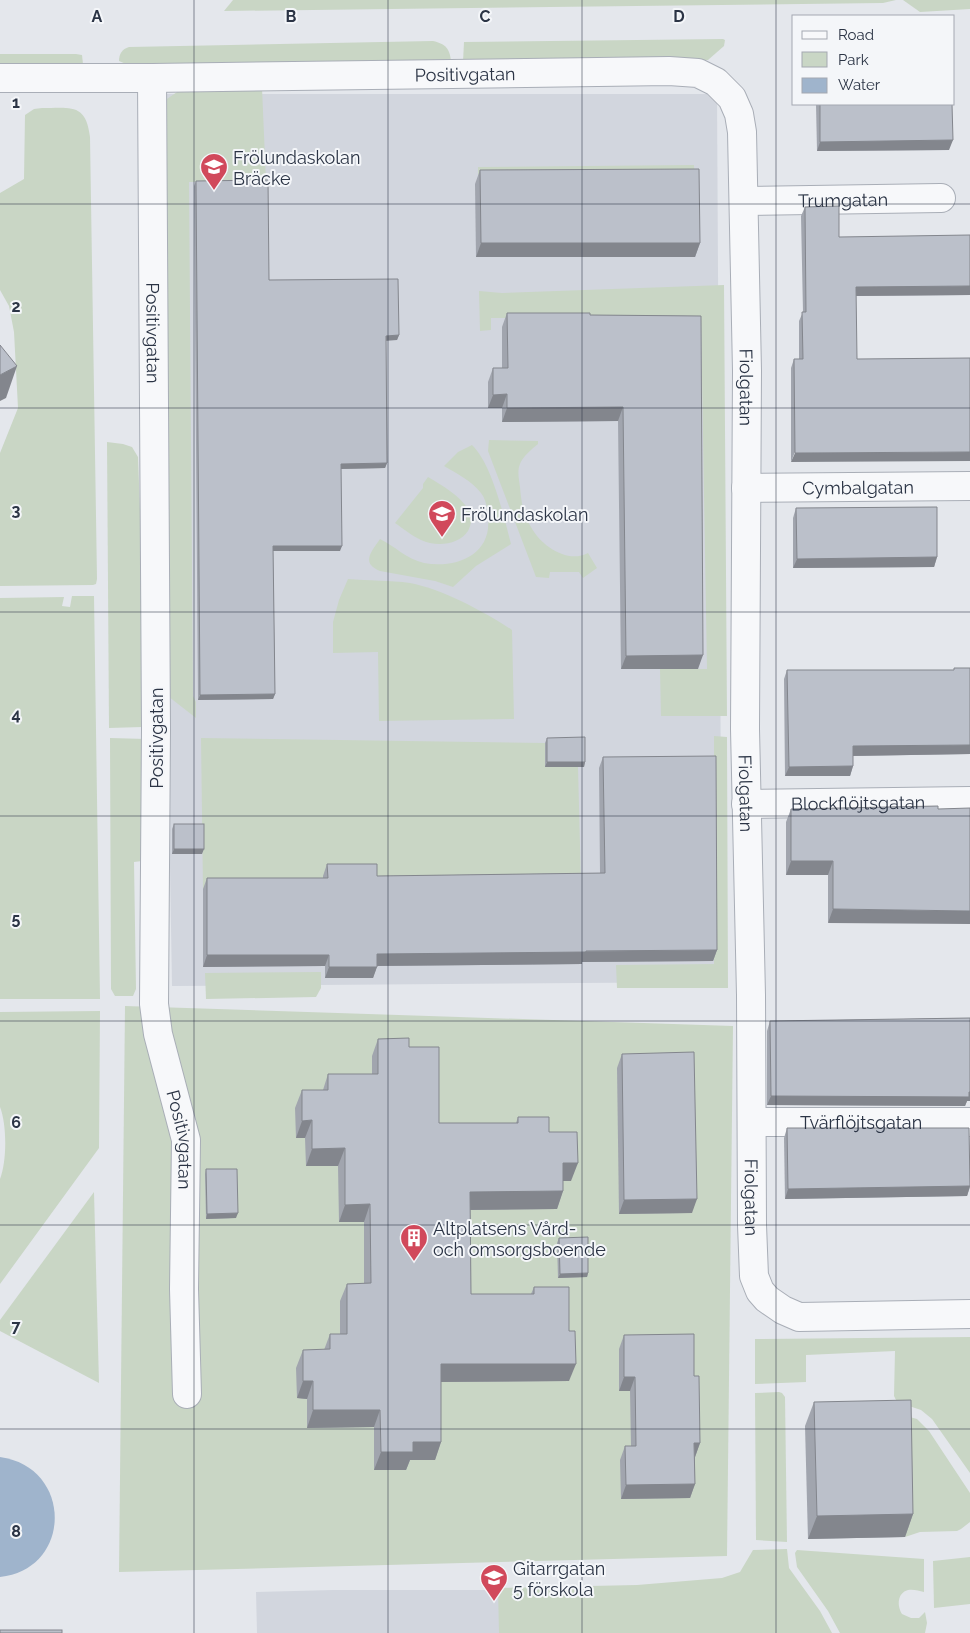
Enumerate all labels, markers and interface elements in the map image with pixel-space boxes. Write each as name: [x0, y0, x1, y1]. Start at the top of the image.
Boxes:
text: A: [92, 7, 103, 26]
text: B: [286, 7, 297, 26]
text: C: [480, 7, 491, 26]
text: D: [673, 7, 685, 26]
legend: [792, 15, 955, 105]
text: Road: [838, 26, 874, 44]
text: Park: [838, 51, 869, 69]
street label: Positivgatan: [414, 63, 516, 85]
text: Water: [838, 76, 881, 94]
text: 1: [12, 93, 20, 112]
place label: Frölundaskolan Bräcke: [233, 147, 360, 189]
school or university icon: Frölundaskolan Bräcke: [199, 152, 229, 191]
street label: Trumgatan: [798, 188, 888, 211]
street label: Positivgatan: [143, 283, 164, 383]
text: 2: [11, 297, 21, 316]
street label: Fiolgatan: [736, 348, 758, 426]
street label: Cymbalgatan: [802, 476, 914, 498]
school or university icon: Frölundaskolan: [427, 499, 457, 538]
text: 3: [12, 501, 21, 520]
place label: Frölundaskolan: [461, 504, 588, 525]
street label: Positivgatan: [146, 688, 167, 788]
text: 4: [11, 705, 21, 724]
street label: Fiolgatan: [735, 754, 758, 832]
street label: Blockflöjtsgatan: [791, 791, 925, 814]
text: 5: [12, 909, 21, 928]
street label: Positivgatan: [163, 1088, 197, 1190]
street label: Tvärflöjtsgatan: [800, 1112, 922, 1133]
text: 6: [11, 1113, 21, 1132]
street label: Fiolgatan: [741, 1159, 763, 1236]
place label: Altplatsens Vård- och omsorgsboende: [433, 1218, 606, 1260]
building icon: Altplatsens Vård- och omsorgsboende: [399, 1223, 429, 1262]
text: 7: [12, 1317, 21, 1336]
text: 8: [11, 1522, 21, 1541]
place label: Gitarrgatan 5 förskola: [513, 1558, 605, 1600]
school or university icon: Gitarrgatan 5 förskola: [479, 1563, 509, 1602]

